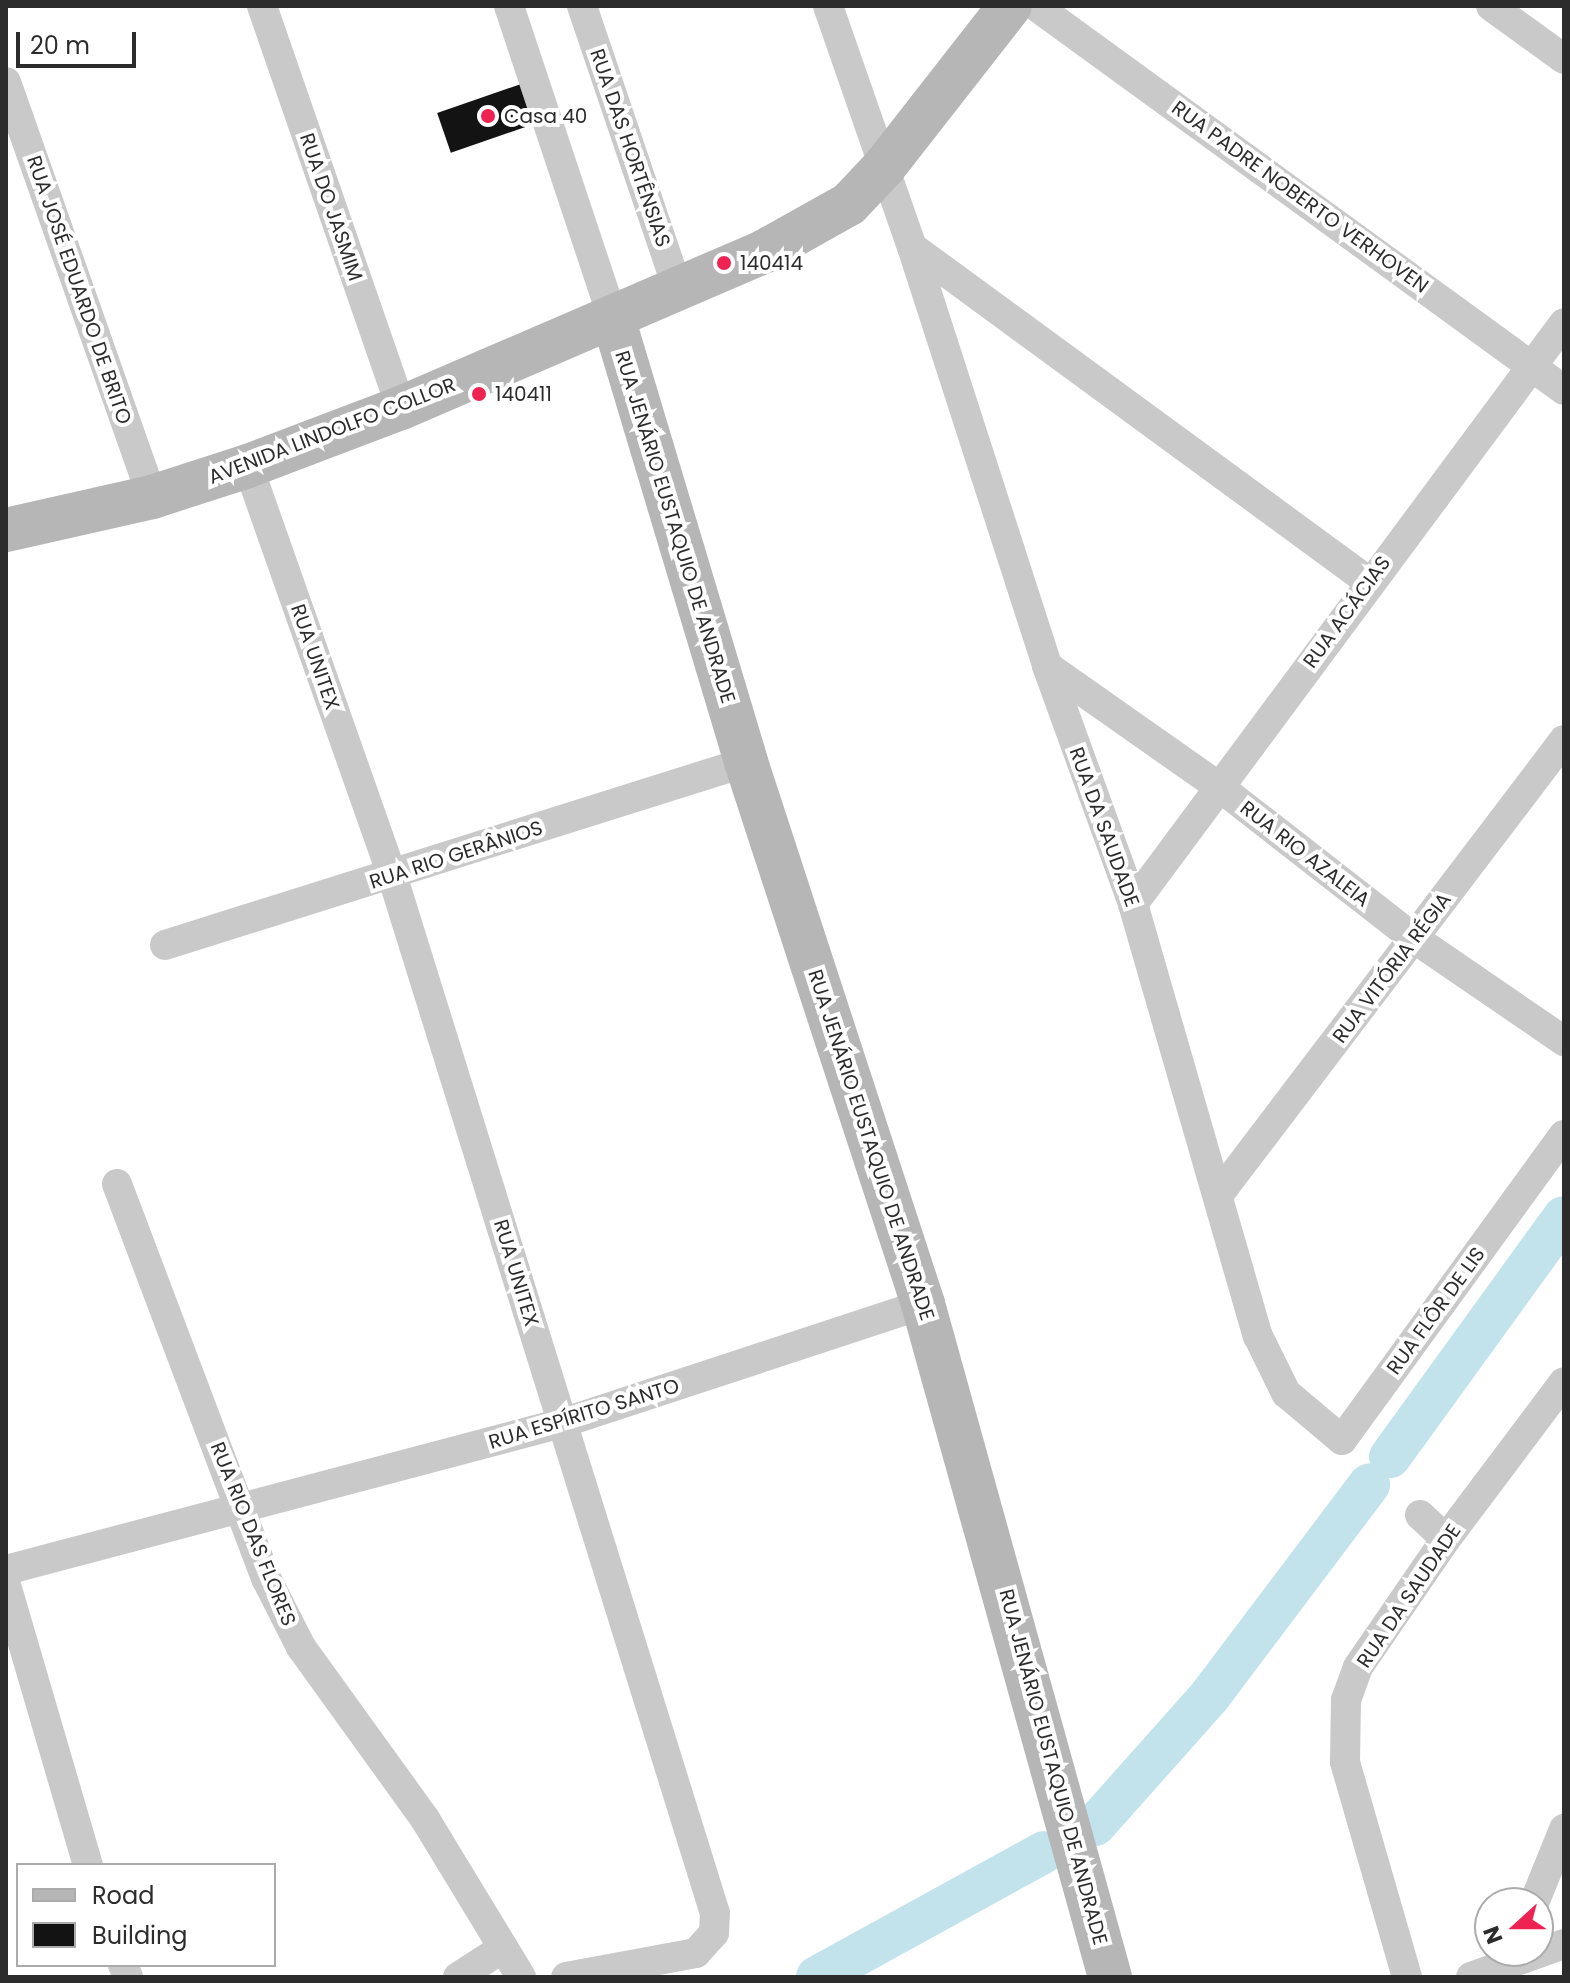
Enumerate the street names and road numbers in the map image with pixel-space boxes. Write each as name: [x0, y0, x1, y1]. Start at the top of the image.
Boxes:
street label: RUA DAS HORTÊNSIAS: [585, 46, 675, 250]
street label: RUA PADRE NOBERTO VERHOVEN: [1167, 96, 1433, 298]
street label: RUA DO JASMIM: [294, 130, 368, 284]
street label: RUA JOSÉ EDUARDO DE BRITO: [22, 153, 136, 427]
street label: RUA JENÁRIO EUSTAQUIO DE ANDRADE: [610, 348, 740, 706]
street label: AVENIDA LINDOLFO COLLOR: [205, 373, 459, 489]
street label: RUA ACÁCIAS: [1298, 551, 1396, 673]
street label: RUA UNITEX: [286, 601, 344, 713]
street label: RUA DA SAUDADE: [1064, 744, 1144, 910]
street label: RUA RIO AZALEIA: [1235, 796, 1375, 912]
street label: RUA RIO GERÂNIOS: [366, 816, 546, 894]
street label: RUA VITÓRIA RÉGIA: [1328, 888, 1456, 1048]
street label: RUA JENÁRIO EUSTAQUIO DE ANDRADE: [803, 967, 939, 1323]
street label: RUA UNITEX: [488, 1217, 544, 1329]
street label: RUA FLÔR DE LIS: [1382, 1243, 1490, 1379]
street label: RUA ESPÍRITO SANTO: [486, 1374, 682, 1454]
street label: RUA RIO DAS FLORES: [205, 1439, 301, 1629]
street label: RUA DA SAUDADE: [1352, 1520, 1466, 1672]
street label: RUA JENÁRIO EUSTAQUIO DE ANDRADE: [994, 1586, 1112, 1948]

